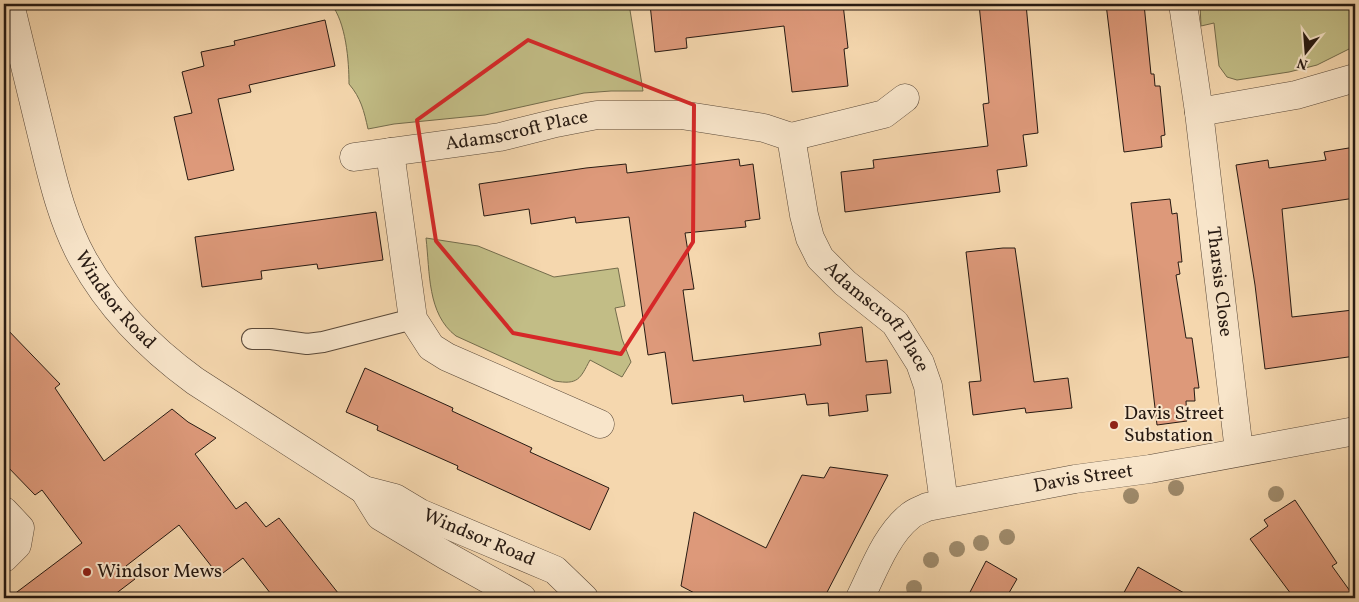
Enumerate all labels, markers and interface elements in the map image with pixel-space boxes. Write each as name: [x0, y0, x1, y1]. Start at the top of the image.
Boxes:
north arrow: [1282, 28, 1332, 78]
text: N: [1295, 52, 1310, 74]
street label: Adamscroft Place: [444, 104, 590, 157]
street label: Tharsis Close: [1200, 225, 1238, 338]
street label: Windsor Road: [68, 246, 161, 355]
street label: Adamscroft Place: [818, 256, 935, 375]
place label: Davis Street Substation: [1124, 401, 1225, 449]
marker: Davis Street Substation: [1108, 419, 1120, 431]
street label: Davis Street: [1031, 458, 1135, 500]
street label: Windsor Road: [419, 503, 539, 573]
place label: Windsor Mews: [97, 559, 222, 585]
marker: Windsor Mews: [81, 566, 93, 578]

